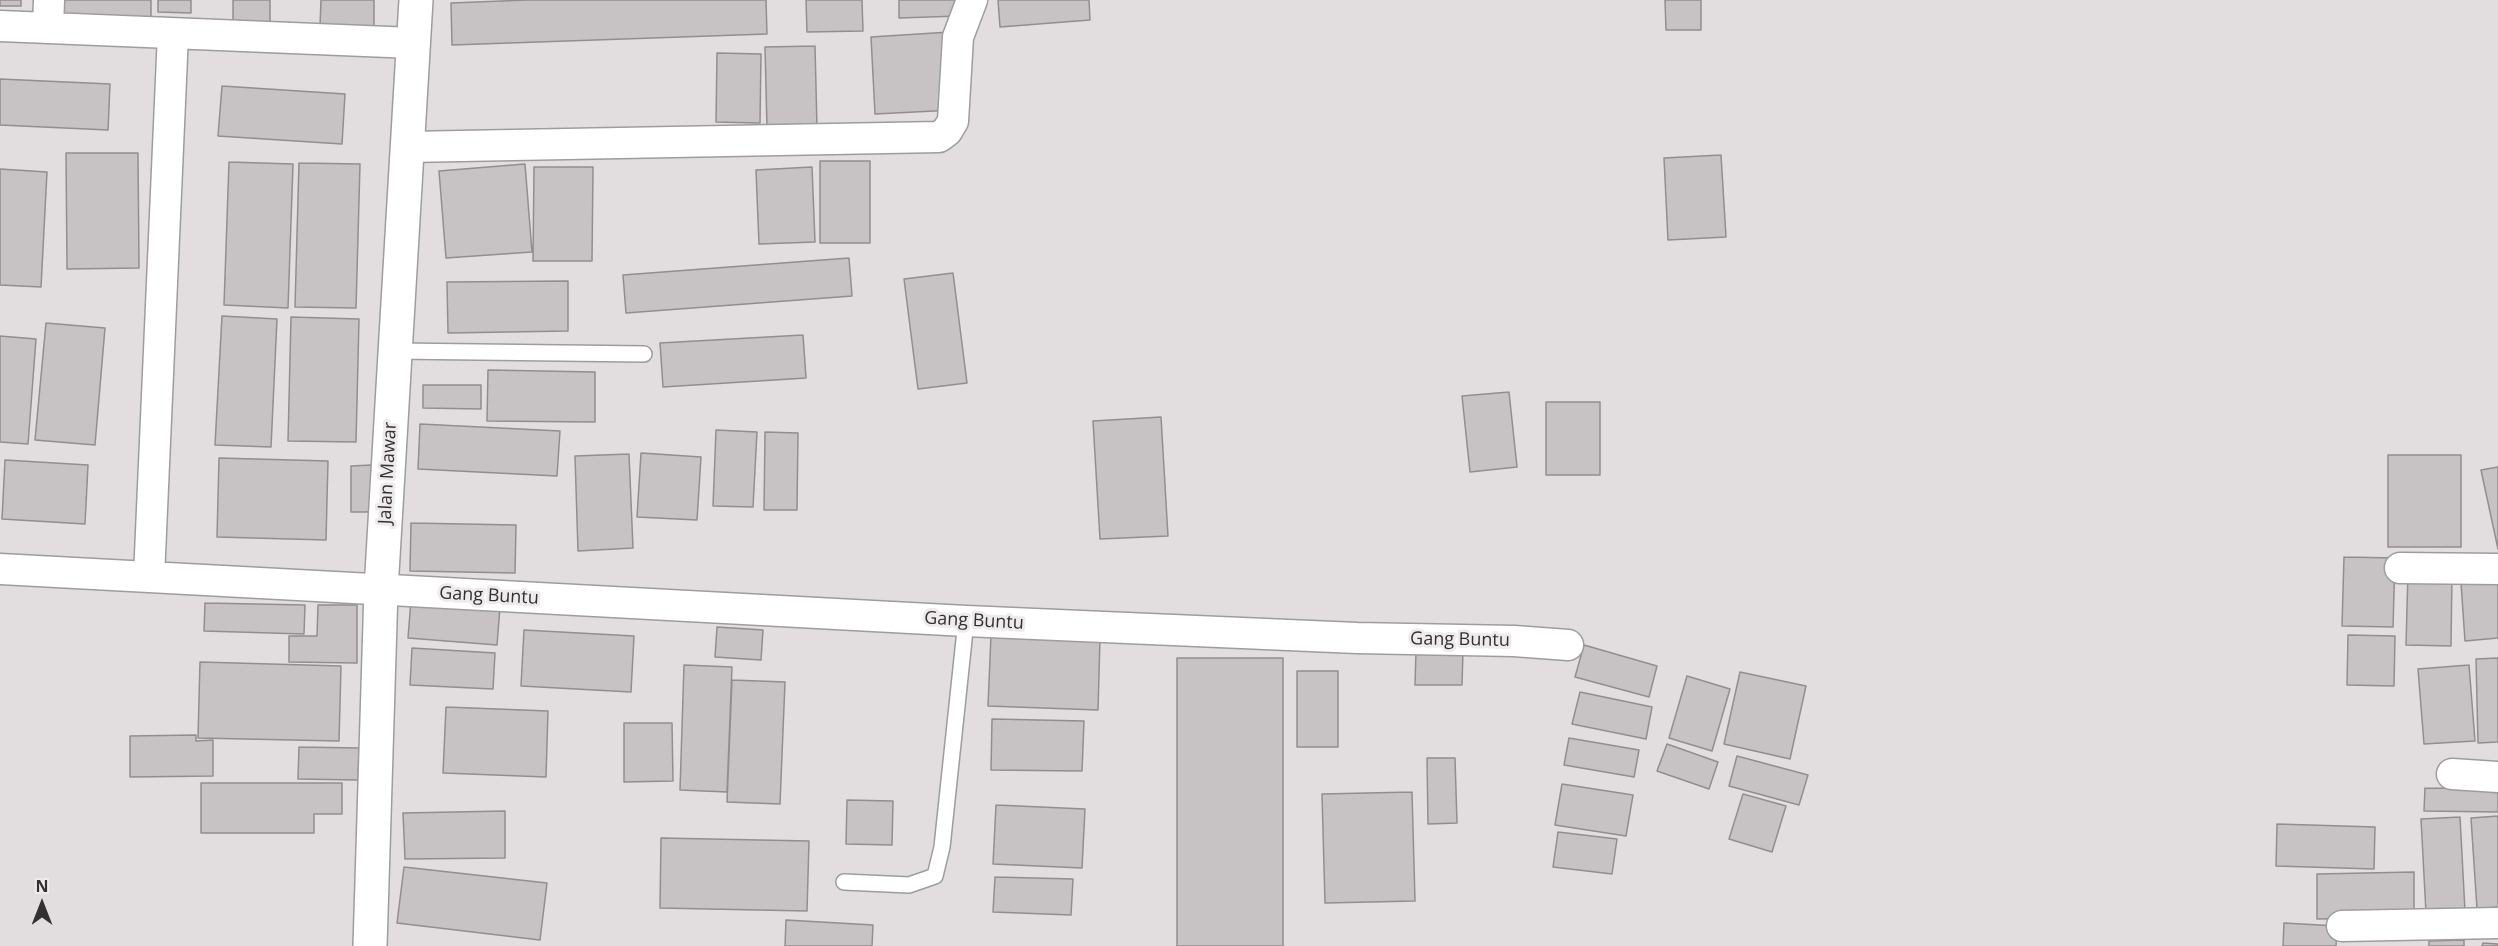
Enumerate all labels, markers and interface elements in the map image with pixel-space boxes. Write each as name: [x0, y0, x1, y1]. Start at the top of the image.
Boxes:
street label: Jalan Mawar: [375, 421, 401, 525]
street label: Gang Buntu: [439, 583, 539, 609]
street label: Gang Buntu: [924, 608, 1024, 634]
street label: Gang Buntu: [1410, 628, 1510, 652]
north arrow: [12, 874, 72, 934]
text: N: [35, 875, 49, 897]

